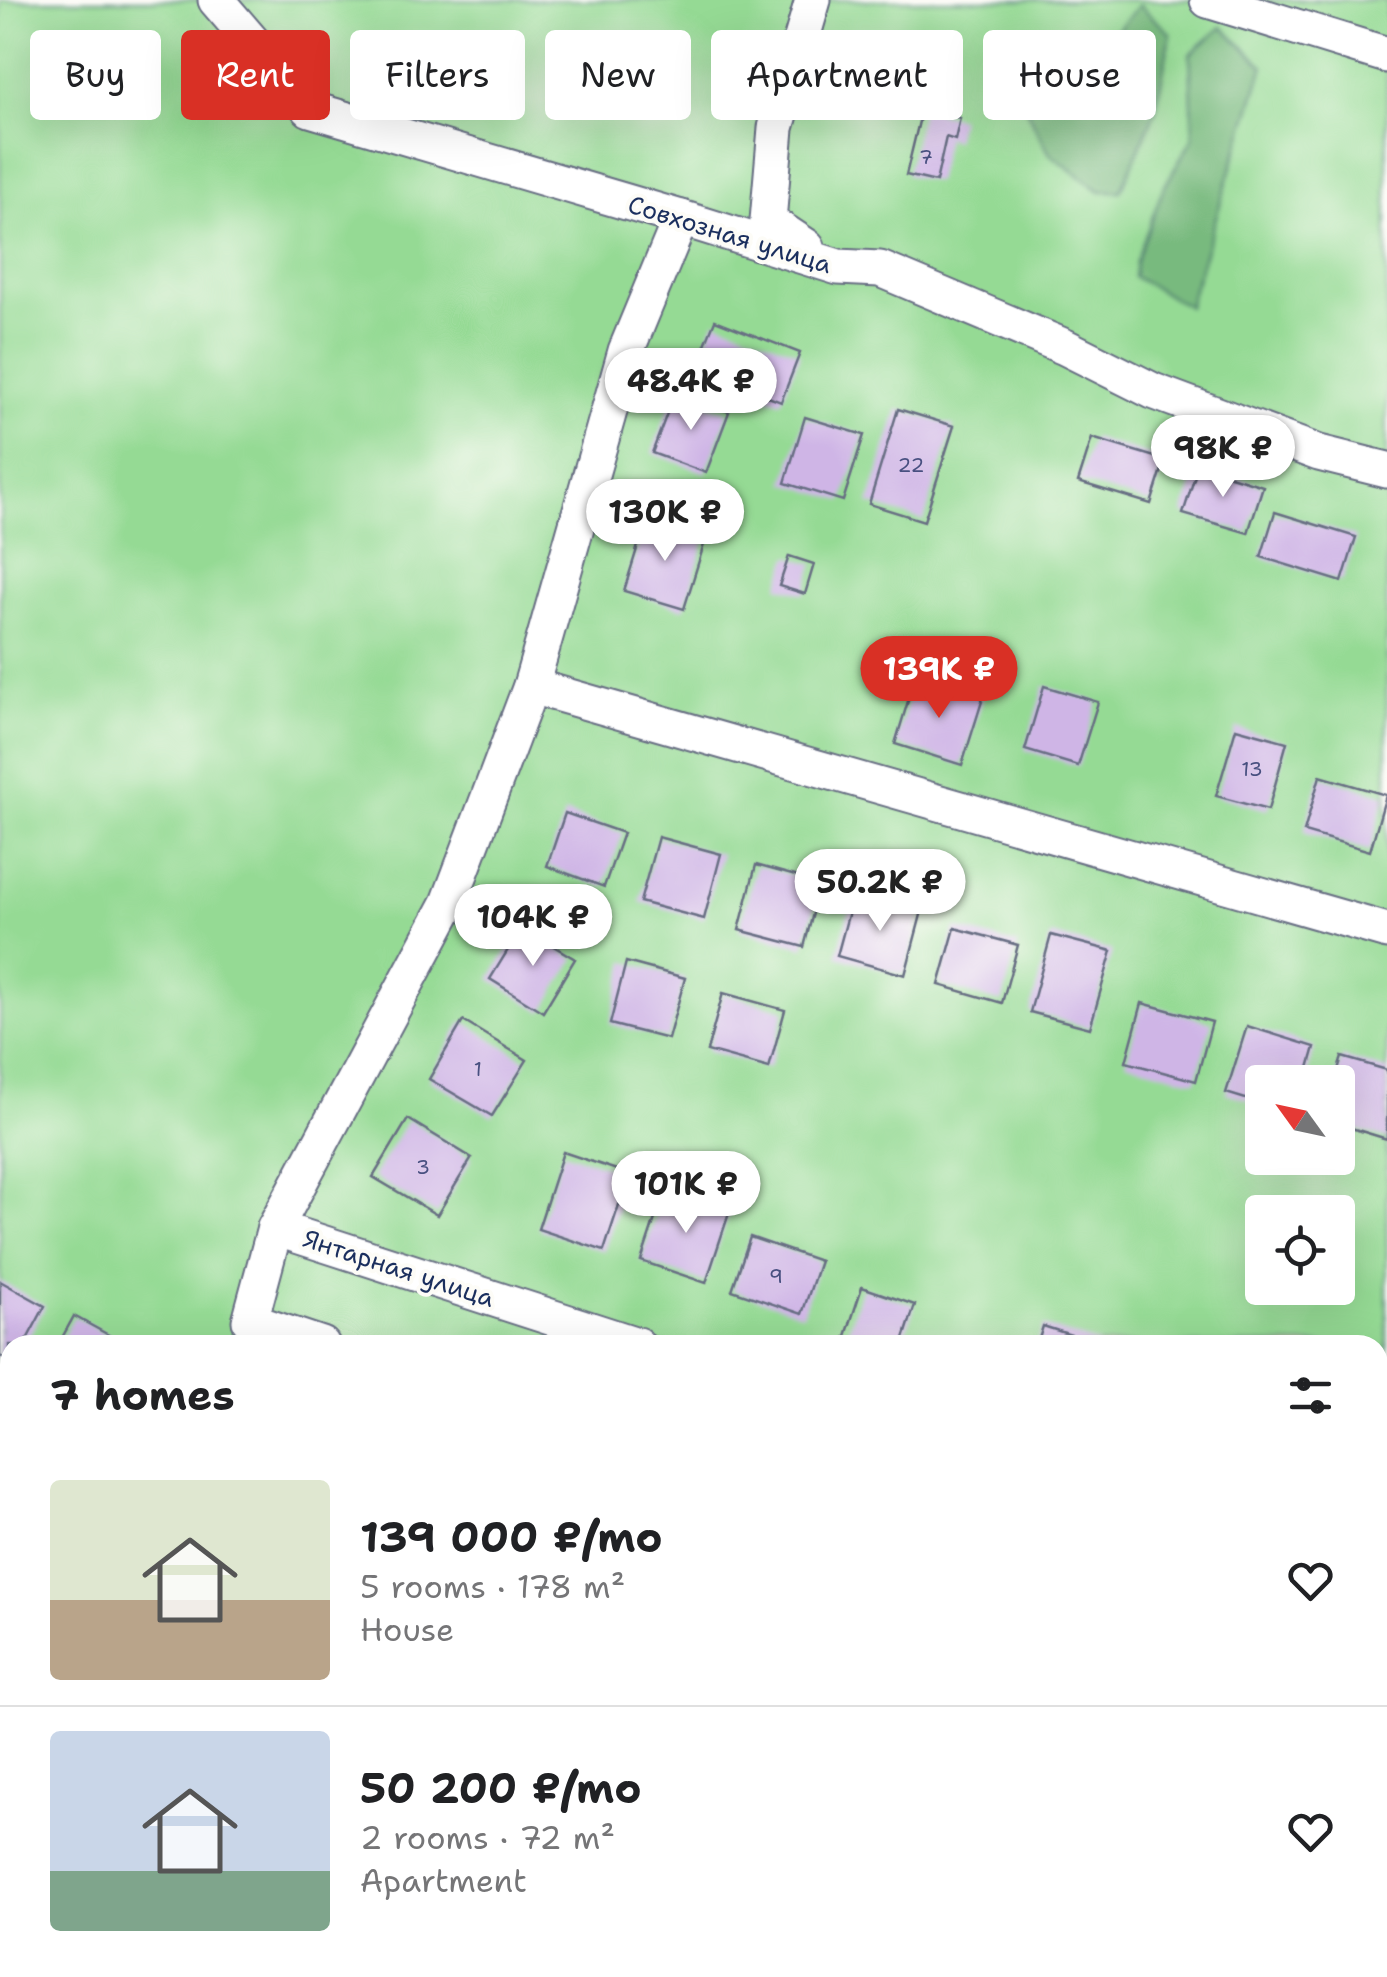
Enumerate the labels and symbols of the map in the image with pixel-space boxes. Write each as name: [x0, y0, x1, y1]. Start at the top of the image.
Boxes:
house number: 7: [919, 144, 933, 170]
street label: Совхозная улица: [624, 187, 836, 281]
pin: 48.4K ₽: [599, 348, 783, 433]
pin: 98K ₽: [1153, 415, 1293, 500]
house number: 22: [898, 452, 925, 478]
pin: 130K ₽: [584, 479, 746, 564]
pin: 139K ₽: [858, 636, 1020, 721]
house number: 13: [1241, 756, 1263, 782]
pin: 50.2K ₽: [788, 849, 972, 934]
pin: 104K ₽: [452, 884, 614, 969]
house number: 1: [474, 1056, 482, 1082]
north arrow: [1245, 1065, 1355, 1175]
pin: 101K ₽: [605, 1151, 767, 1236]
house number: 3: [416, 1154, 430, 1180]
street label: Янтарная улица: [299, 1221, 499, 1315]
house number: 9: [769, 1263, 783, 1289]

